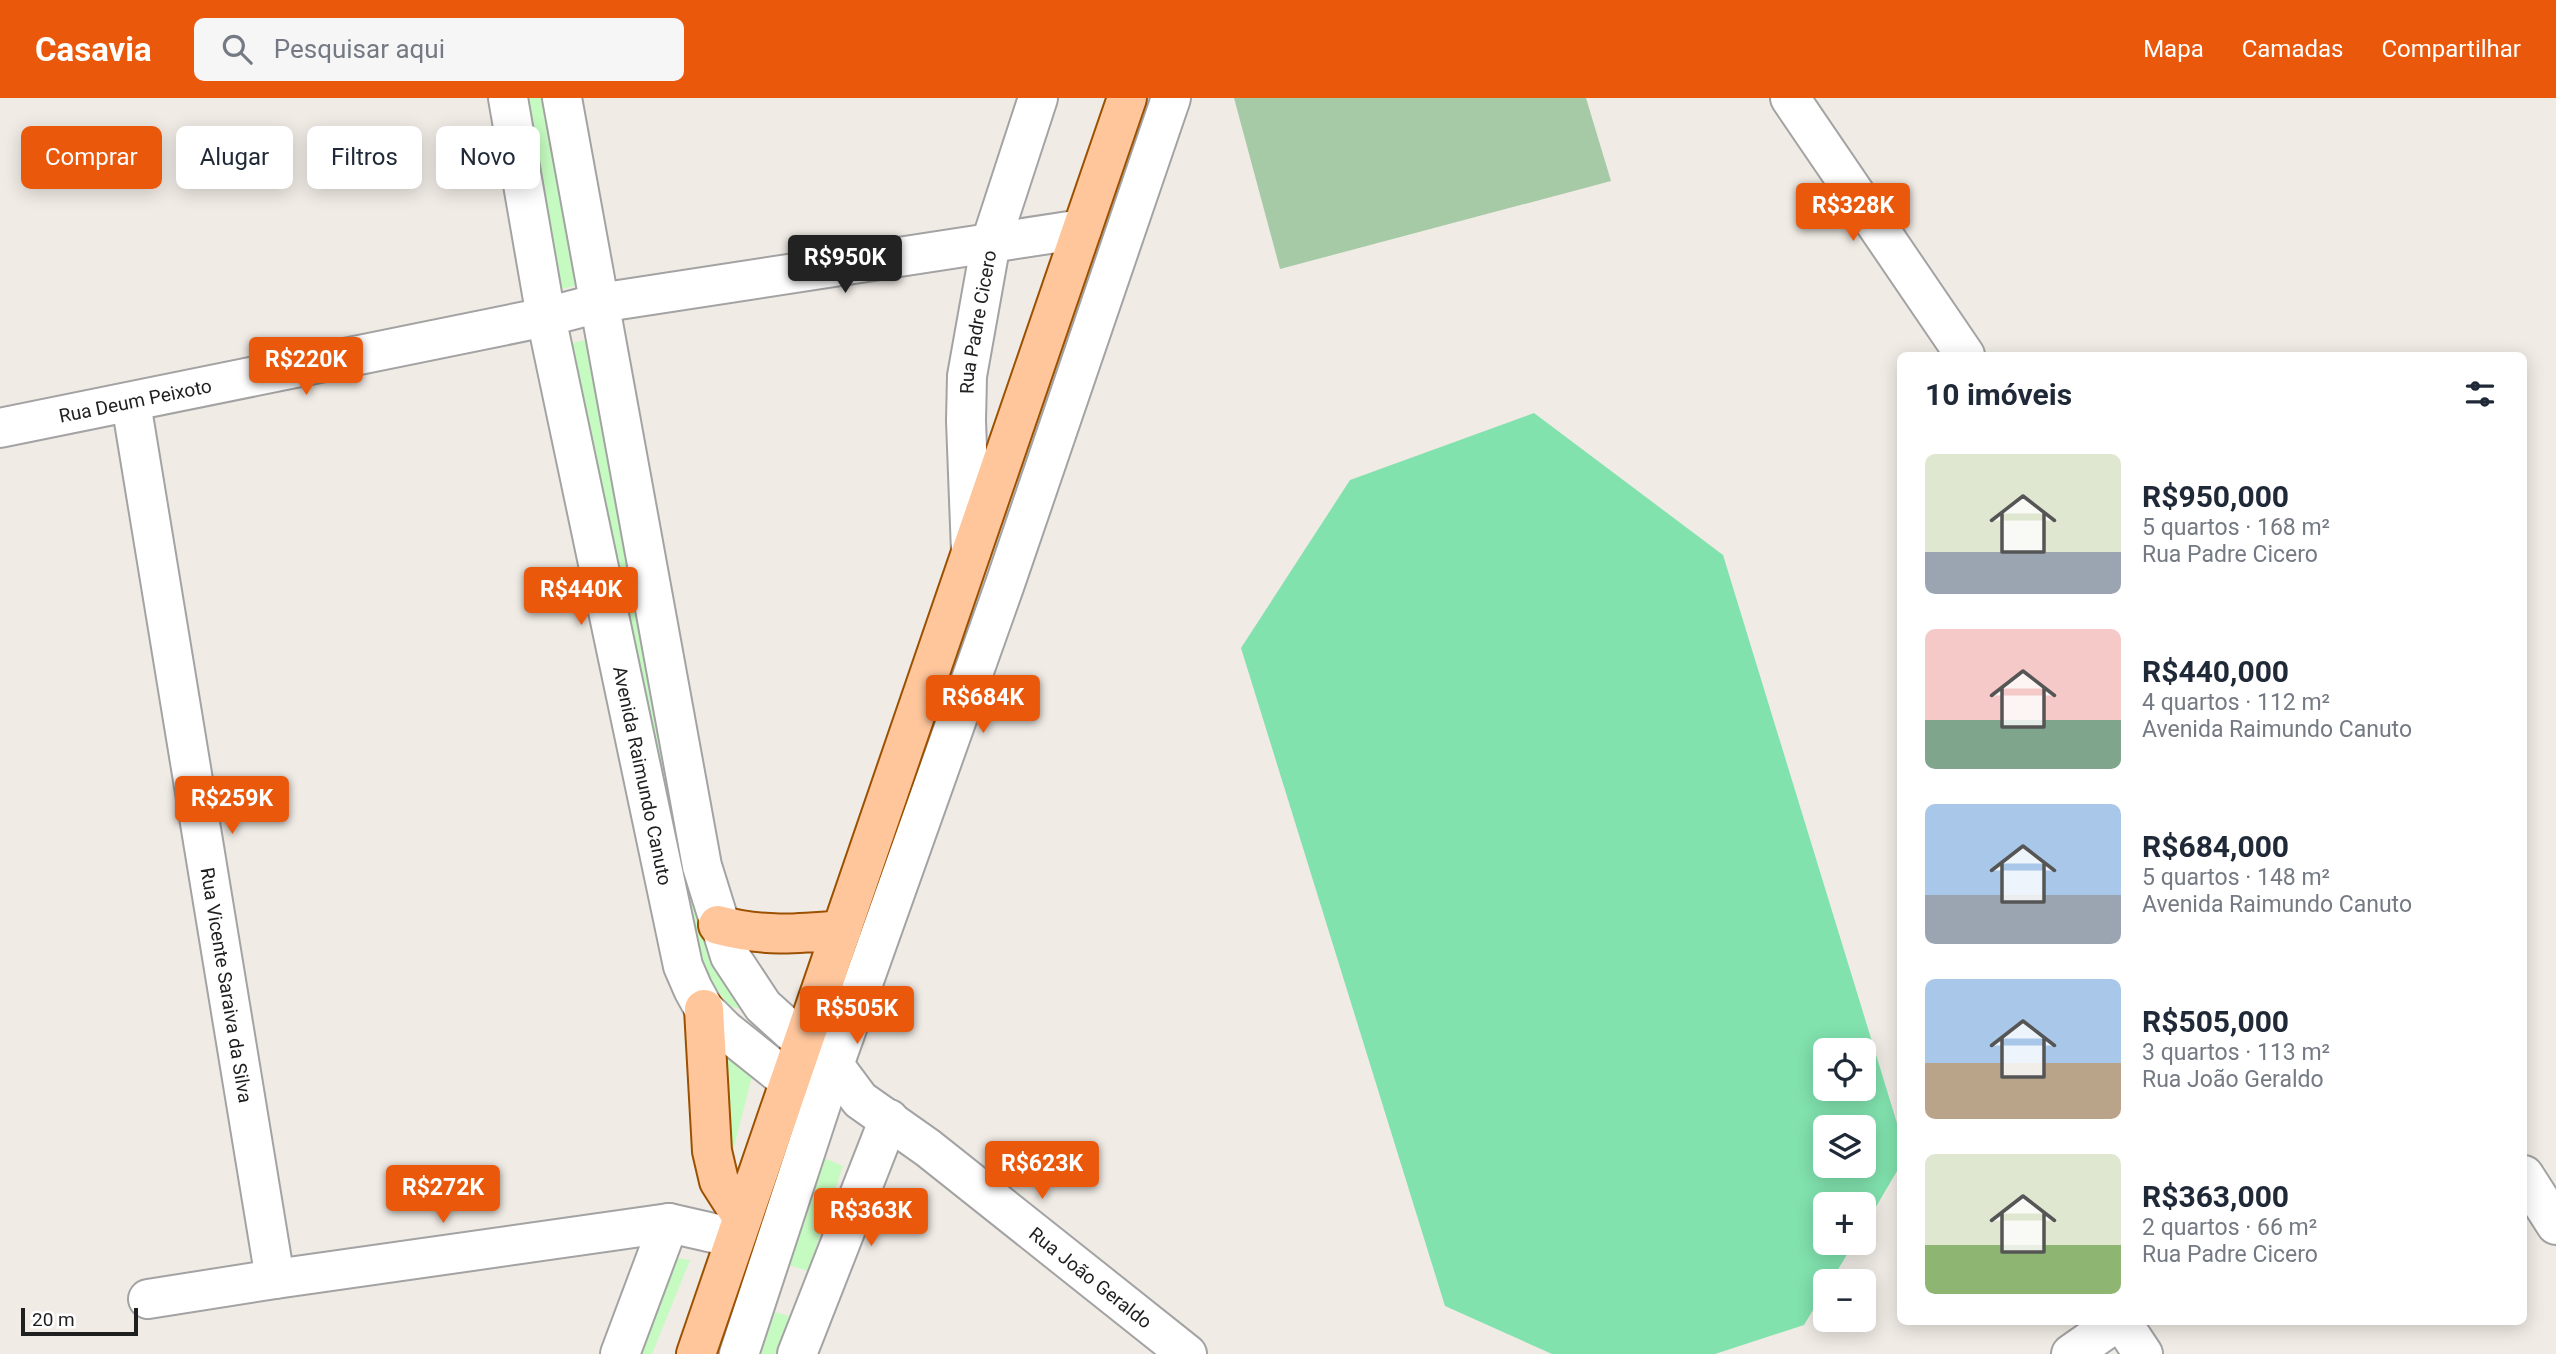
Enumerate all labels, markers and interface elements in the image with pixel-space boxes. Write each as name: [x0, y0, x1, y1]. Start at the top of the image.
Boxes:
search box: [194, 18, 684, 81]
text: Casavia: [35, 30, 152, 69]
icon: search: [218, 30, 256, 68]
text: Pesquisar aqui: [274, 34, 445, 64]
text: Mapa: [2143, 35, 2204, 63]
text: Camadas: [2242, 35, 2343, 63]
text: Compartilhar: [2381, 35, 2521, 63]
chip: Comprar: [21, 126, 162, 189]
chip: Alugar: [176, 126, 293, 189]
chip: Filtros: [307, 126, 422, 189]
chip: Novo: [436, 126, 540, 189]
pin: R$328K: [1796, 184, 1910, 243]
text: R$328K: [1812, 192, 1894, 219]
pin: R$950K: [788, 236, 902, 295]
text: R$950K: [804, 244, 886, 271]
street label: Rua Padre Cicero: [956, 248, 1001, 394]
pin: R$220K: [249, 338, 363, 397]
text: R$220K: [265, 346, 347, 373]
street label: Rua Deum Peixoto: [57, 374, 214, 428]
icon: filters: [2461, 375, 2499, 413]
text: 10 imóveis: [1925, 377, 2072, 412]
text: R$950,000: [2142, 479, 2289, 514]
icon: home: [1981, 482, 2065, 566]
text: 5 quartos · 168 m²: [2142, 514, 2330, 541]
text: Rua Padre Cicero: [2142, 541, 2318, 568]
pin: R$440K: [524, 568, 638, 627]
text: R$440K: [540, 576, 622, 603]
text: R$440,000: [2142, 654, 2289, 689]
icon: home: [1981, 657, 2065, 741]
street label: Avenida Raimundo Canuto: [608, 664, 677, 887]
pin: R$684K: [926, 676, 1040, 735]
text: R$684K: [942, 684, 1024, 711]
text: 4 quartos · 112 m²: [2142, 689, 2330, 716]
text: Avenida Raimundo Canuto: [2142, 716, 2412, 743]
pin: R$259K: [175, 776, 289, 836]
text: R$259K: [191, 785, 273, 812]
text: R$684,000: [2142, 829, 2289, 864]
icon: home: [1981, 832, 2065, 916]
text: 5 quartos · 148 m²: [2142, 864, 2330, 891]
street label: Rua Vicente Saraiva da Silva: [196, 866, 257, 1105]
text: Avenida Raimundo Canuto: [2142, 891, 2412, 918]
pin: R$505K: [800, 986, 914, 1046]
text: R$505K: [816, 995, 898, 1022]
text: R$505,000: [2142, 1004, 2289, 1039]
icon: home: [1981, 1007, 2065, 1091]
map controls: [1813, 1038, 1876, 1332]
button: locate: [1813, 1038, 1876, 1101]
text: 3 quartos · 113 m²: [2142, 1039, 2330, 1066]
text: Rua João Geraldo: [2142, 1066, 2324, 1093]
button: layers: [1813, 1115, 1876, 1178]
pin: R$623K: [985, 1142, 1099, 1201]
text: R$623K: [1001, 1150, 1083, 1177]
pin: R$272K: [386, 1166, 500, 1225]
text: R$272K: [402, 1174, 484, 1201]
text: R$363,000: [2142, 1179, 2289, 1214]
icon: home: [1981, 1182, 2065, 1266]
pin: R$363K: [814, 1188, 928, 1248]
button: +: [1813, 1192, 1876, 1255]
text: R$363K: [830, 1197, 912, 1224]
text: 2 quartos · 66 m²: [2142, 1214, 2317, 1241]
street label: Rua João Geraldo: [1025, 1222, 1156, 1334]
text: Rua Padre Cicero: [2142, 1241, 2318, 1268]
button: −: [1813, 1269, 1876, 1332]
scale bar: [21, 1305, 138, 1337]
text: 20 m: [32, 1308, 75, 1331]

